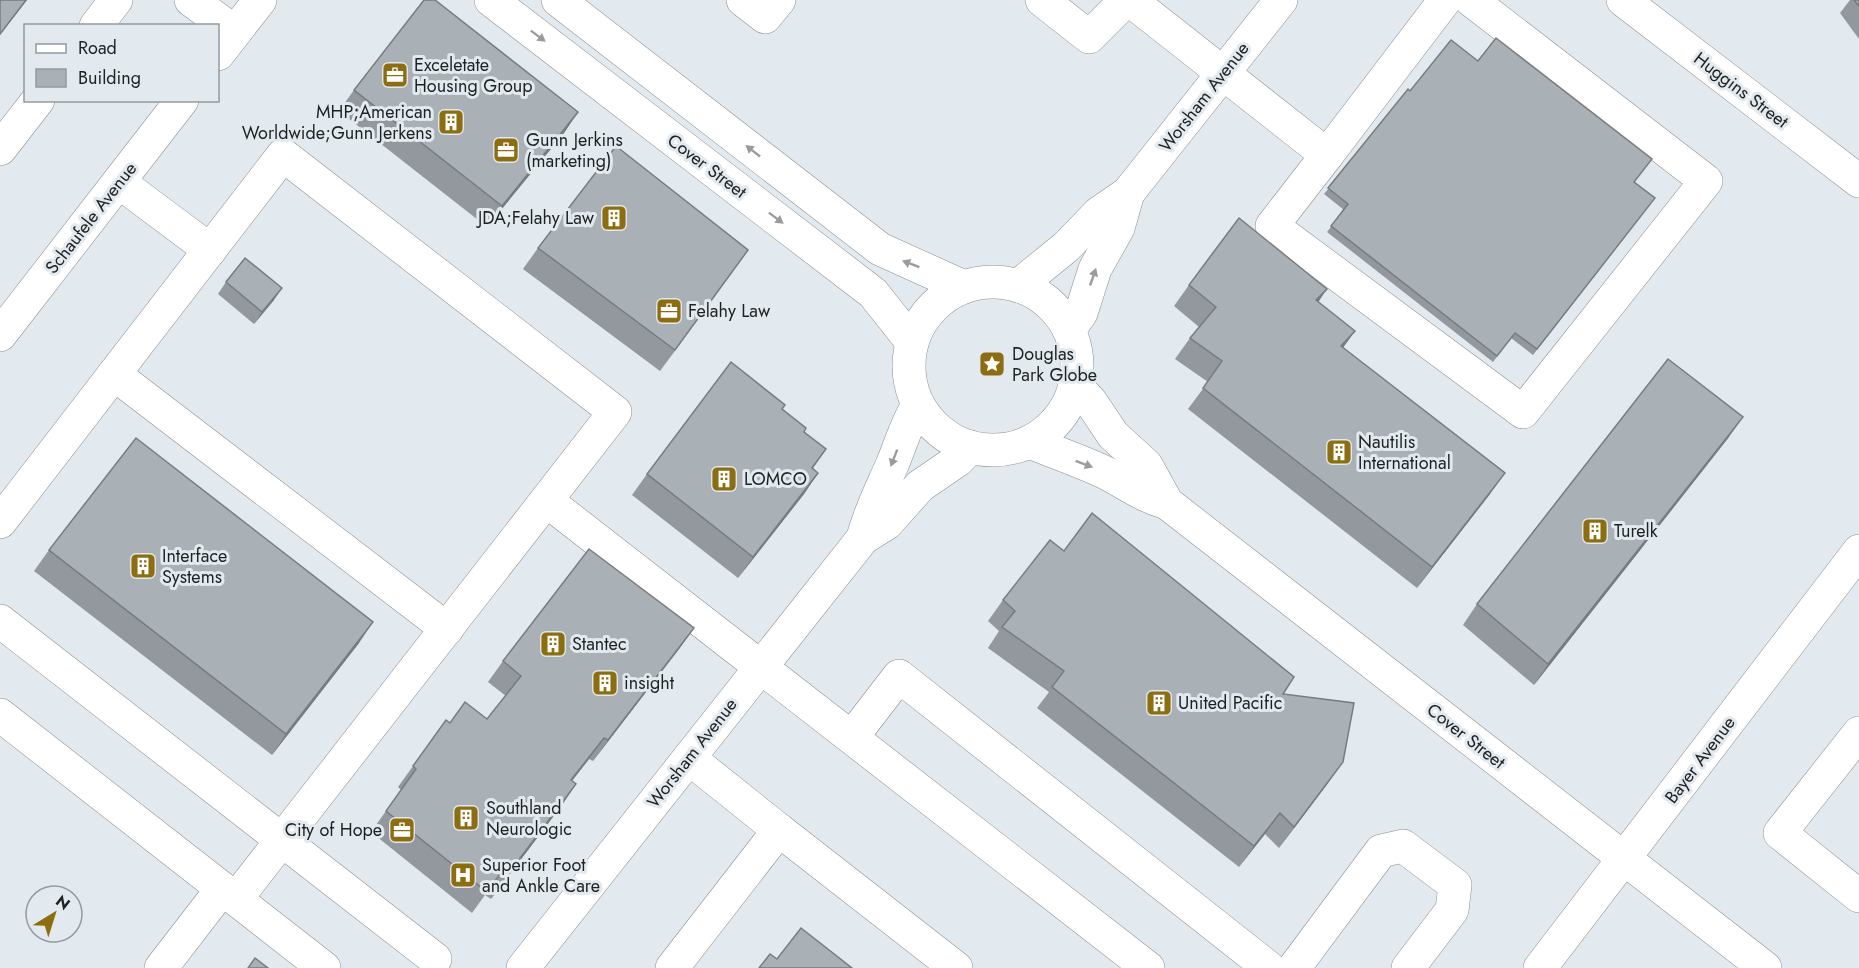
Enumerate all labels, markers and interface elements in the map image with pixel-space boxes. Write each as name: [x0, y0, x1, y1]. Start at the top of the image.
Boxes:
legend: [24, 24, 219, 102]
one-way arrow: [530, 29, 545, 41]
text: Road: [78, 35, 117, 61]
street label: Worsham Avenue: [1153, 36, 1255, 158]
street label: Huggins Street: [1688, 46, 1794, 135]
place label: Exceletate Housing Group: [414, 52, 533, 99]
office icon: Exceletate Housing Group: [380, 60, 410, 90]
text: Building: [78, 65, 141, 91]
place label: MHP;American Worldwide;Gunn Jerkens: [242, 99, 432, 146]
building icon: MHP;American Worldwide;Gunn Jerkens: [436, 107, 466, 137]
place label: Gunn Jerkins (marketing): [526, 127, 623, 174]
street label: Cover Street: [662, 128, 753, 205]
office icon: Gunn Jerkins (marketing): [491, 135, 521, 165]
one-way arrow: [745, 145, 760, 157]
street label: Schaufele Avenue: [39, 157, 143, 279]
building icon: JDA;Felahy Law: [599, 203, 629, 233]
place label: JDA;Felahy Law: [476, 205, 595, 231]
one-way arrow: [767, 212, 783, 224]
one-way arrow: [902, 258, 920, 268]
one-way arrow: [1088, 268, 1098, 286]
office icon: Felahy Law: [654, 296, 684, 326]
place label: Felahy Law: [688, 298, 771, 324]
place label: Douglas Park Globe: [1012, 341, 1097, 388]
place icon: Douglas Park Globe: [977, 349, 1007, 379]
place label: Nautilis International: [1358, 429, 1451, 476]
building icon: Nautilis International: [1324, 437, 1354, 467]
one-way arrow: [889, 449, 898, 467]
one-way arrow: [1075, 460, 1093, 469]
building icon: LOMCO: [709, 464, 739, 494]
place label: LOMCO: [744, 466, 807, 492]
building icon: Turelk: [1580, 516, 1610, 546]
place label: Turelk: [1614, 518, 1658, 544]
place label: Interface Systems: [162, 543, 227, 590]
building icon: Interface Systems: [128, 551, 158, 581]
building icon: Stantec: [538, 629, 568, 659]
place label: Stantec: [572, 631, 627, 657]
building icon: insight: [590, 668, 620, 698]
place label: insight: [624, 670, 675, 696]
building icon: United Pacific: [1144, 688, 1174, 718]
place label: United Pacific: [1178, 690, 1282, 716]
street label: Worsham Avenue: [641, 692, 743, 814]
street label: Cover Street: [1421, 697, 1511, 775]
street label: Bayer Avenue: [1659, 711, 1741, 809]
place label: Southland Neurologic: [486, 795, 572, 842]
building icon: Southland Neurologic: [451, 803, 481, 833]
office icon: City of Hope: [387, 815, 417, 845]
place label: City of Hope: [285, 817, 382, 843]
place label: Superior Foot and Ankle Care: [482, 852, 600, 899]
hospital icon: Superior Foot and Ankle Care: [448, 860, 478, 890]
north arrow: [24, 884, 84, 944]
text: N: [51, 890, 75, 916]

